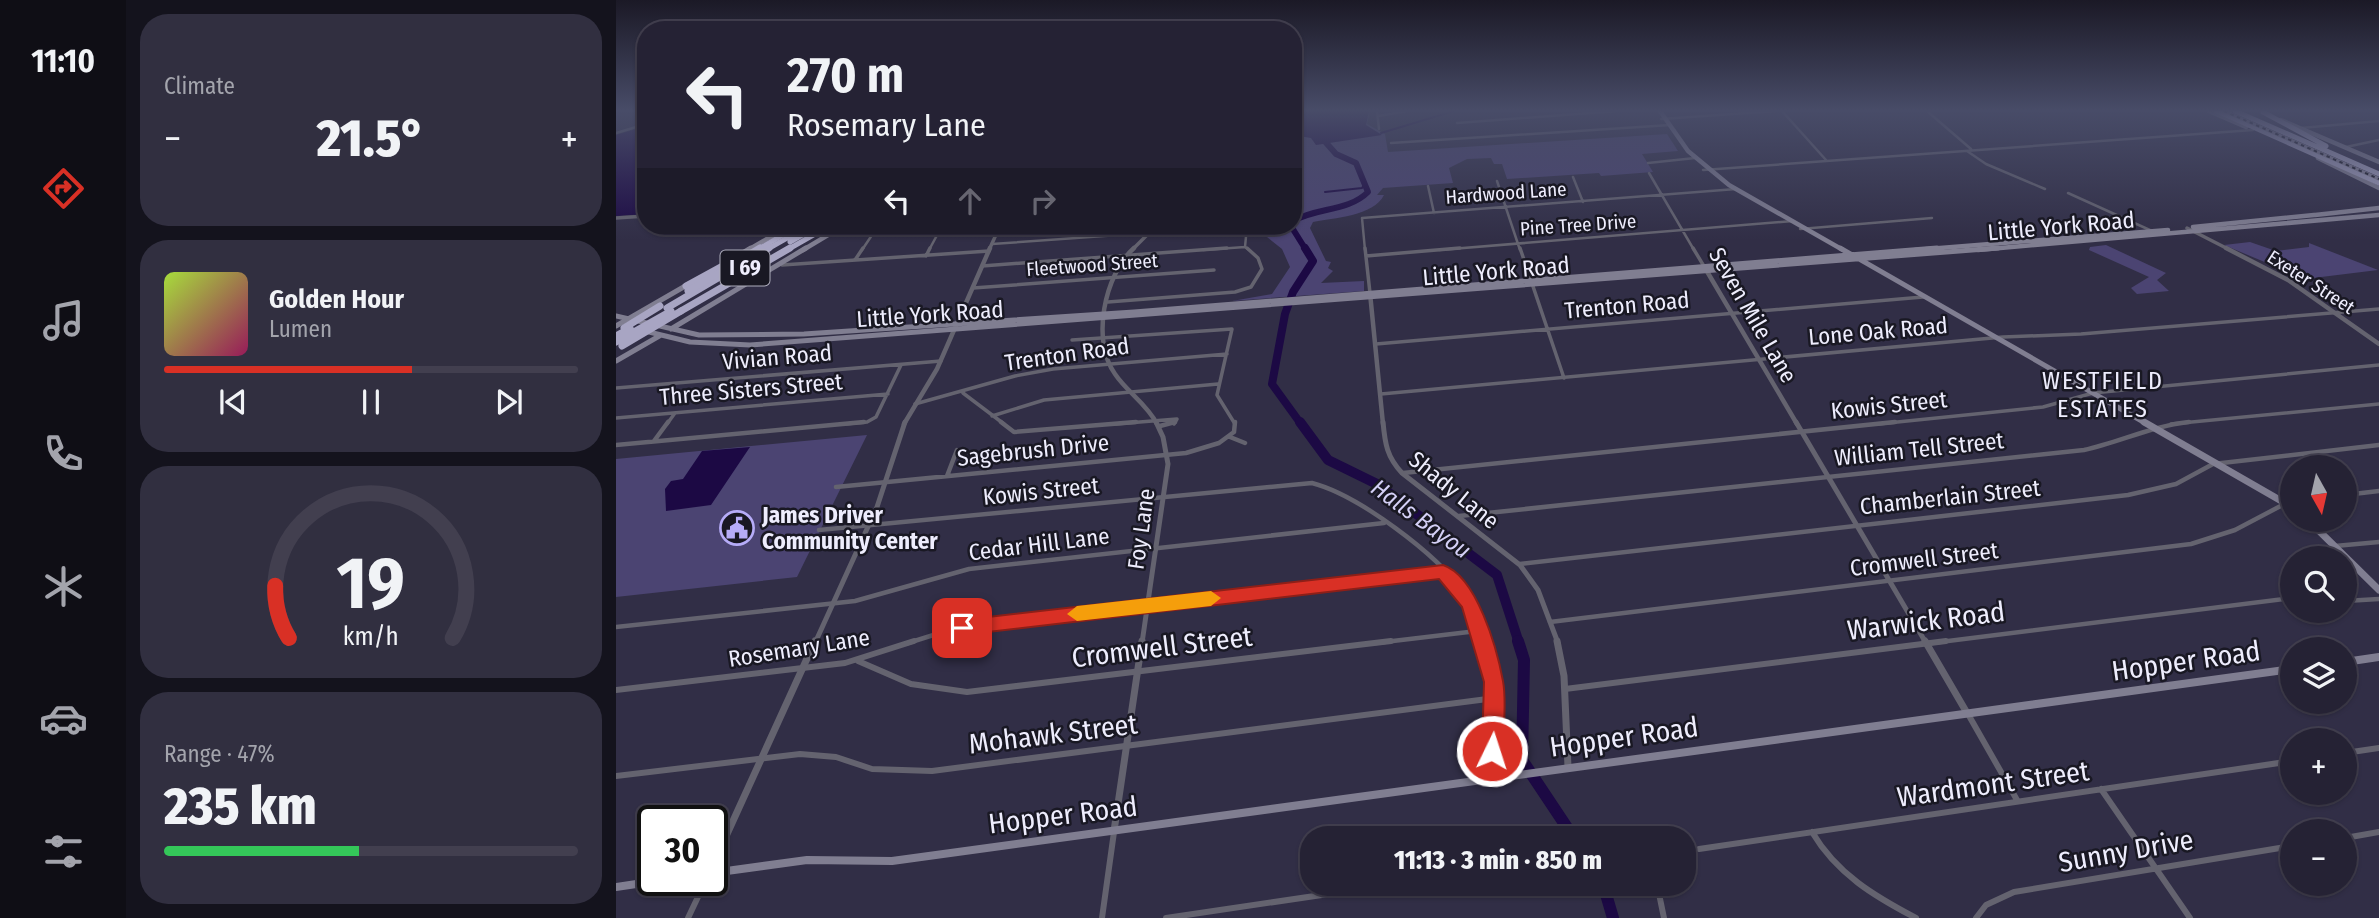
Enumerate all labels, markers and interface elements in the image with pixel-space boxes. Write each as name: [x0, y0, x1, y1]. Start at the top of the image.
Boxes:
text: 11:10: [31, 42, 95, 80]
text: 270 m: [787, 46, 904, 105]
icon: left: [672, 49, 763, 140]
text: Climate: [164, 72, 235, 100]
text: Rosemary Lane: [787, 106, 986, 144]
text: 21.5°: [317, 107, 425, 170]
text: −: [164, 116, 181, 162]
text: +: [561, 116, 578, 162]
icon: directions: [39, 164, 88, 213]
street label: Hardwood Lane: [1445, 177, 1567, 209]
icon: left: [878, 182, 916, 220]
icon: ahead: [951, 182, 989, 220]
icon: right: [1024, 182, 1062, 220]
street label: Little York Road: [1986, 206, 2136, 246]
street label: Pine Tree Drive: [1519, 209, 1637, 241]
street label: Seven Mile Lane: [1703, 242, 1803, 388]
street label: Exeter Street: [2263, 245, 2360, 319]
street label: Fleetwood Street: [1025, 249, 1159, 281]
road number: I 69: [720, 250, 770, 286]
street label: Little York Road: [1421, 251, 1571, 291]
text: Golden Hour: [269, 284, 404, 315]
street label: Trenton Road: [1563, 286, 1691, 324]
street label: Little York Road: [855, 295, 1005, 333]
icon: music: [39, 296, 88, 345]
street label: Lone Oak Road: [1807, 311, 1949, 351]
text: Lumen: [269, 315, 332, 343]
street label: Trenton Road: [1003, 331, 1131, 377]
street label: Vivian Road: [721, 338, 833, 376]
street label: Three Sisters Street: [658, 367, 844, 411]
district label: WESTFIELD ESTATES: [2042, 367, 2164, 423]
icon: previous: [214, 383, 252, 421]
icon: pause: [352, 383, 390, 421]
icon: next: [490, 383, 528, 421]
street label: Kowis Street: [1830, 385, 1949, 425]
street label: William Tell Street: [1833, 426, 2006, 472]
street label: Sagebrush Drive: [956, 428, 1110, 472]
icon: phone: [39, 429, 88, 478]
street label: Shady Lane: [1403, 445, 1505, 535]
north arrow: [2280, 455, 2357, 532]
map controls: [2280, 455, 2357, 896]
street label: Kowis Street: [982, 471, 1101, 511]
water label: Halls Bayou: [1366, 473, 1476, 565]
street label: Chamberlain Street: [1858, 474, 2042, 520]
street label: Foy Lane: [1121, 487, 1161, 571]
place label: James Driver Community Center: [761, 501, 938, 555]
public building icon: James Driver Community Center: [718, 509, 756, 547]
street label: Cedar Hill Lane: [967, 521, 1111, 567]
street label: Cromwell Street: [1848, 536, 2000, 582]
text: 19: [337, 540, 405, 627]
button: search: [2280, 546, 2357, 623]
icon: climate: [39, 562, 88, 611]
street label: Warwick Road: [1845, 595, 2007, 647]
pin: [932, 598, 992, 658]
icon: arrive: [943, 609, 981, 647]
street label: Cromwell Street: [1070, 619, 1255, 674]
text: km/h: [343, 622, 399, 652]
street label: Rosemary Lane: [726, 623, 872, 673]
street label: Hopper Road: [2110, 634, 2262, 688]
button: layers: [2280, 637, 2357, 714]
icon: car: [39, 694, 88, 743]
street label: Mohawk Street: [967, 707, 1140, 761]
street label: Hopper Road: [1548, 710, 1700, 764]
position arrow: [1455, 714, 1529, 788]
button: +: [2280, 728, 2357, 805]
text: Range · 47%: [164, 740, 275, 768]
street label: Wardmont Street: [1895, 754, 2092, 814]
text: 235 km: [164, 775, 317, 838]
street label: Hopper Road: [987, 789, 1139, 841]
speed limit sign: 30: [637, 805, 728, 896]
button: −: [2280, 819, 2357, 896]
street label: Sunny Drive: [2056, 823, 2196, 879]
icon: filters: [39, 827, 88, 876]
text: 11:13 · 3 min · 850 m: [1394, 845, 1602, 876]

